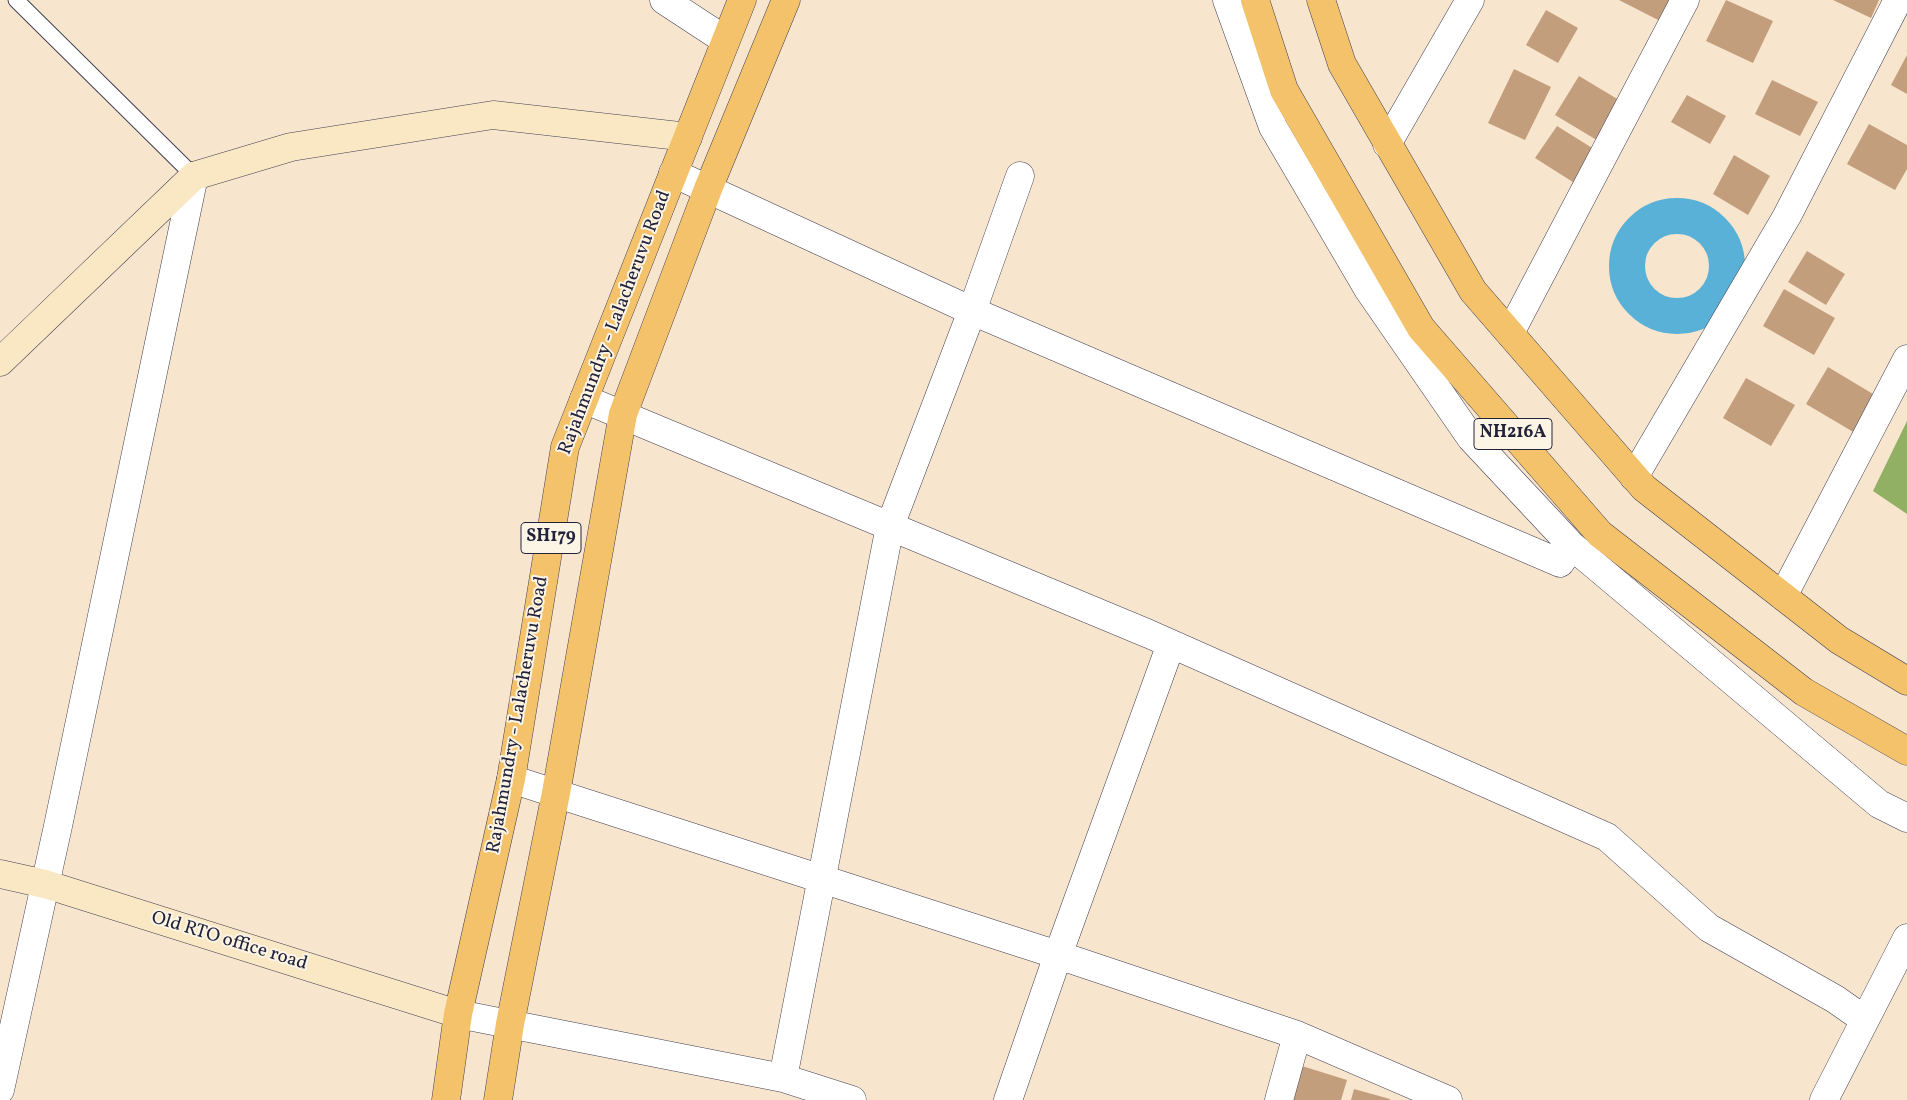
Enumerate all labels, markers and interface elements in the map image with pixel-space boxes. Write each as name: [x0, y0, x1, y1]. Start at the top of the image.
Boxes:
street label: Rajahmundry - Lalacheruvu Road: [555, 188, 677, 458]
road number: NH216A: [1474, 418, 1552, 449]
road number: SH179: [521, 522, 581, 554]
street label: Rajahmundry - Lalacheruvu Road: [483, 575, 555, 855]
street label: Old RTO office road: [148, 907, 310, 977]

